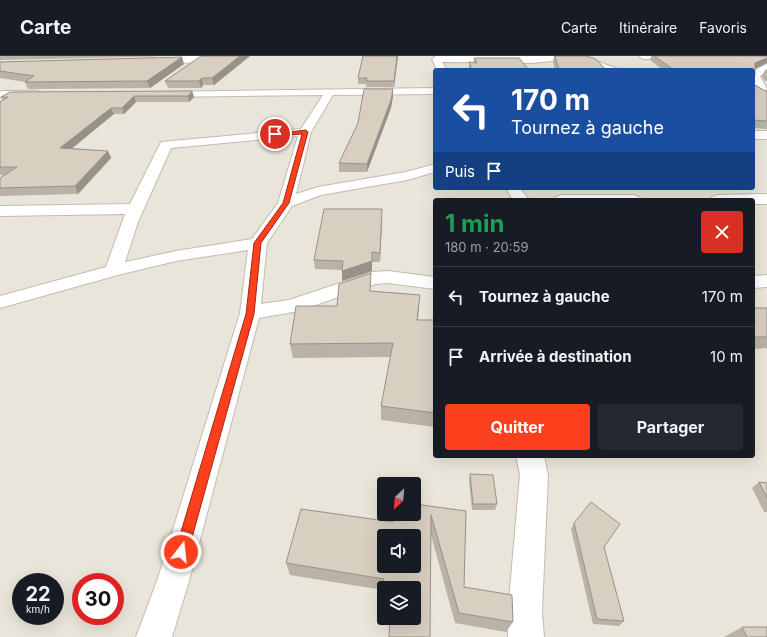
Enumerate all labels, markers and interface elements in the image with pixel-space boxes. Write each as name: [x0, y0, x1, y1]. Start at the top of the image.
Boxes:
text: Carte: [20, 16, 71, 39]
text: Carte: [561, 19, 597, 36]
text: Itinéraire: [619, 19, 677, 36]
text: Favoris: [699, 19, 747, 36]
text: 170 m: [511, 83, 590, 117]
icon: left: [445, 84, 497, 136]
pin: [258, 117, 292, 151]
text: Tournez à gauche: [511, 117, 664, 138]
icon: arrive: [264, 123, 286, 145]
icon: arrive: [483, 160, 505, 182]
text: Puis: [445, 162, 475, 181]
text: 1 min: [445, 209, 504, 238]
button: close: [701, 211, 743, 253]
text: 180 m · 20:59: [445, 239, 528, 255]
icon: left: [445, 286, 467, 308]
text: Tournez à gauche: [479, 287, 610, 306]
text: 170 m: [702, 287, 743, 306]
icon: arrive: [445, 346, 467, 368]
text: Arrivée à destination: [479, 347, 632, 366]
text: 10 m: [710, 347, 743, 366]
button: Quitter: [445, 404, 590, 450]
button: Partager: [598, 404, 743, 450]
north arrow: [377, 477, 421, 521]
map controls: [377, 477, 421, 625]
button: sound: [377, 529, 421, 573]
position arrow: [160, 531, 202, 573]
speed limit sign: 30: [72, 573, 124, 625]
button: layers: [377, 581, 421, 625]
text: 22: [25, 582, 51, 606]
text: km/h: [26, 603, 50, 615]

